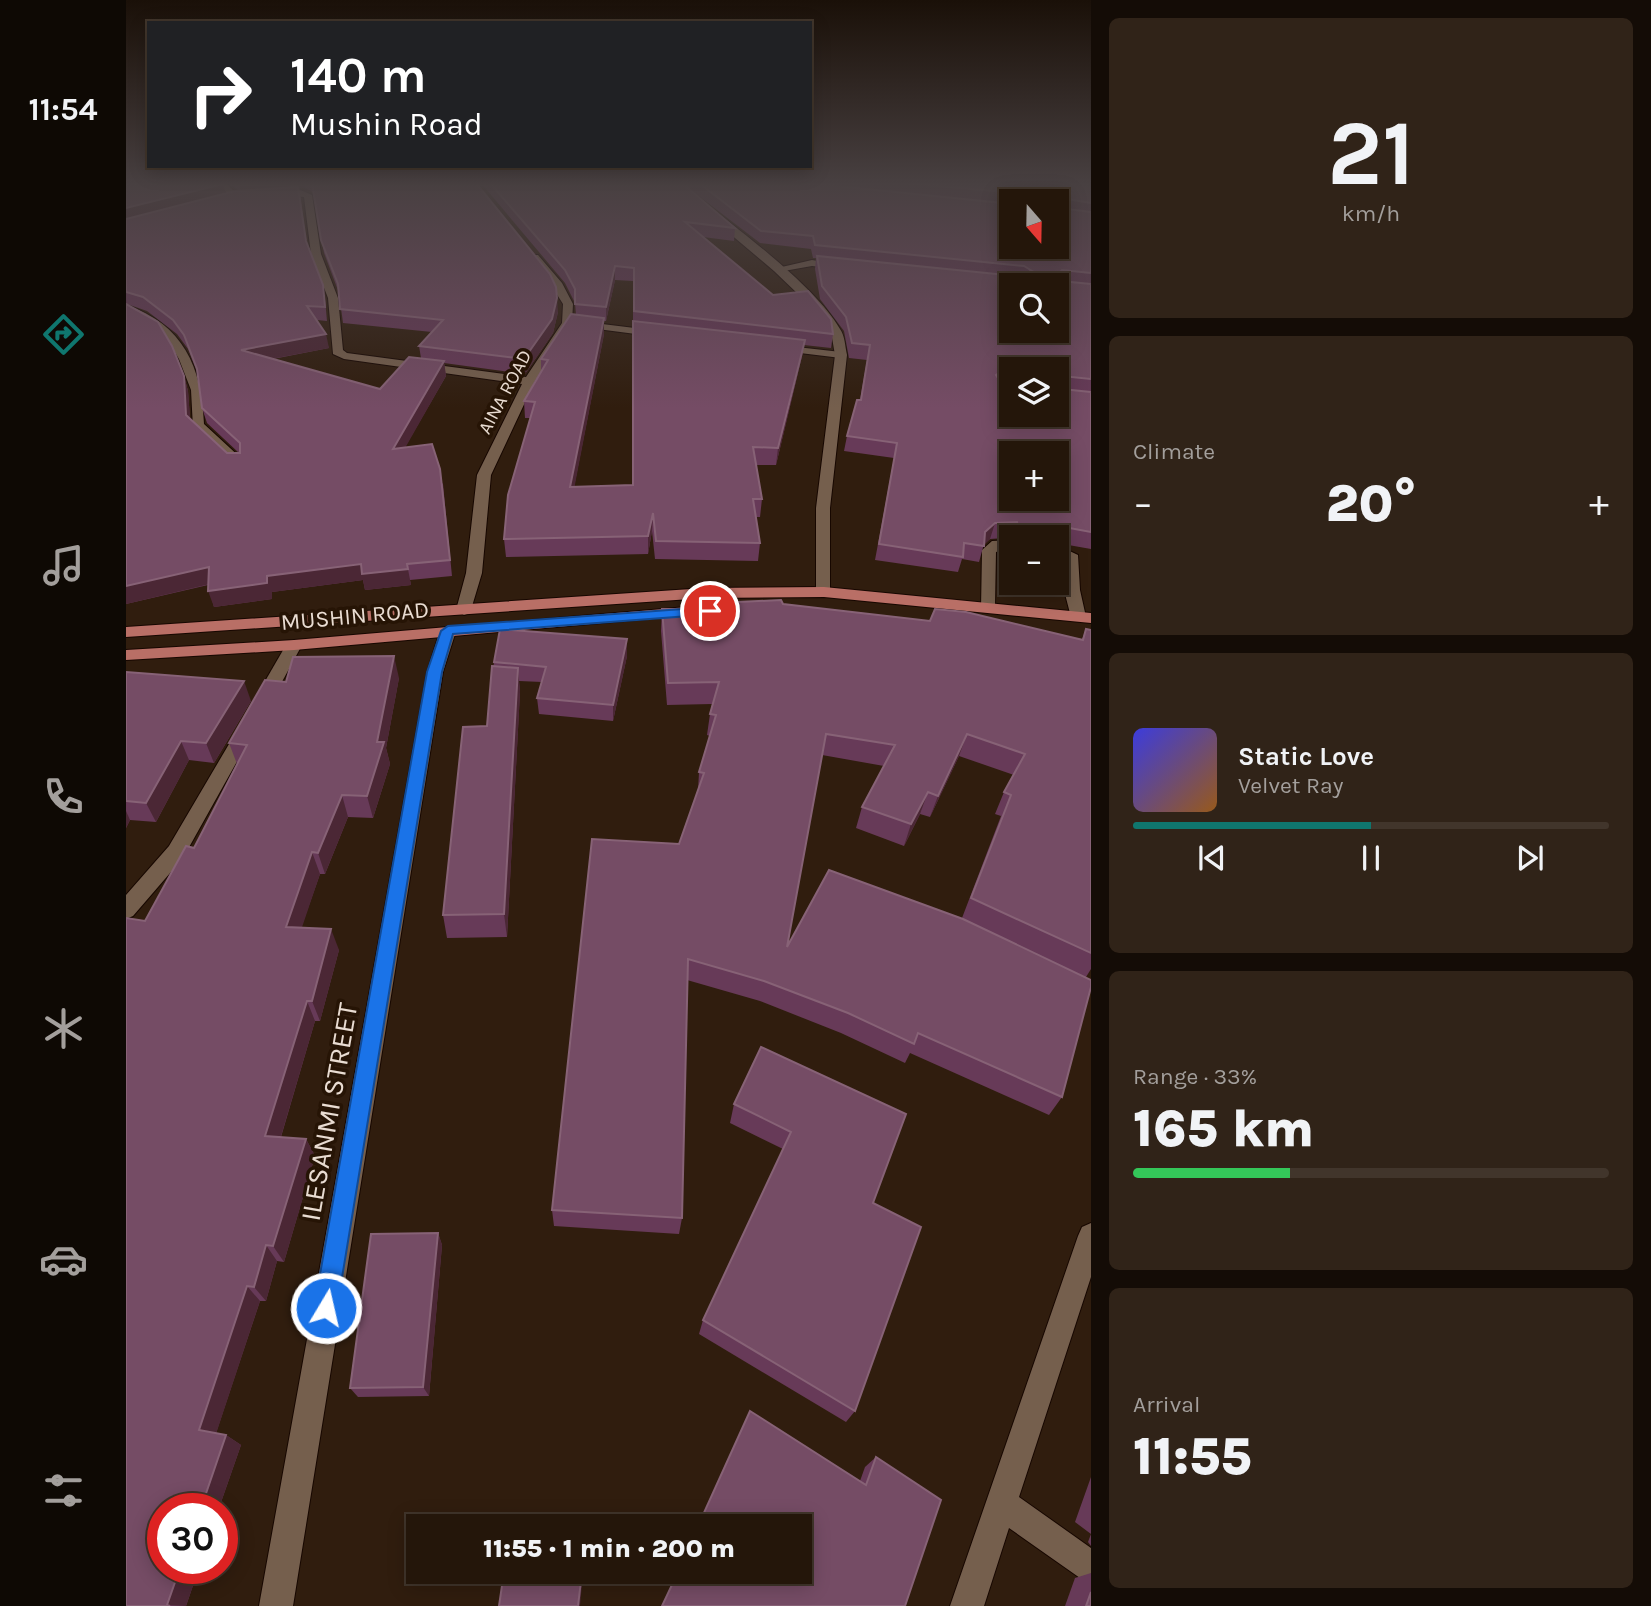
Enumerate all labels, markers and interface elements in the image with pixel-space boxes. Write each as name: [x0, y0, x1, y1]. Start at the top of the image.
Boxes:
text: 140 m: [290, 47, 427, 104]
icon: right: [175, 49, 266, 140]
text: 11:54: [28, 91, 98, 128]
text: 21: [1327, 101, 1415, 207]
text: Mushin Road: [290, 106, 483, 143]
north arrow: [999, 189, 1069, 259]
map controls: [999, 189, 1069, 595]
text: km/h: [1342, 200, 1400, 227]
button: search: [999, 273, 1069, 343]
icon: directions: [39, 310, 88, 359]
street label: AINA ROAD: [474, 346, 536, 438]
button: layers: [999, 357, 1069, 427]
text: Climate: [1133, 438, 1215, 465]
button: +: [999, 441, 1069, 511]
text: 20°: [1326, 473, 1416, 534]
text: −: [1133, 481, 1153, 526]
text: +: [1589, 481, 1609, 526]
button: −: [999, 525, 1069, 595]
icon: music: [39, 541, 88, 590]
pin: [680, 581, 740, 641]
icon: arrive: [691, 592, 729, 630]
street label: MUSHIN ROAD: [280, 596, 430, 636]
text: Static Love: [1238, 741, 1374, 772]
icon: phone: [39, 772, 88, 821]
text: Velvet Ray: [1238, 772, 1343, 799]
icon: previous: [1193, 839, 1231, 877]
icon: pause: [1352, 839, 1390, 877]
icon: next: [1511, 839, 1549, 877]
street label: ILESANMI STREET: [294, 1000, 364, 1224]
icon: climate: [39, 1004, 88, 1053]
text: Range · 33%: [1133, 1063, 1257, 1090]
text: 165 km: [1133, 1098, 1314, 1159]
icon: car: [39, 1235, 88, 1284]
position arrow: [289, 1271, 363, 1345]
text: Arrival: [1133, 1391, 1200, 1418]
text: 11:55: [1133, 1426, 1252, 1487]
icon: filters: [39, 1466, 88, 1515]
speed limit sign: 30: [147, 1493, 238, 1584]
text: 11:55 · 1 min · 200 m: [483, 1533, 735, 1564]

